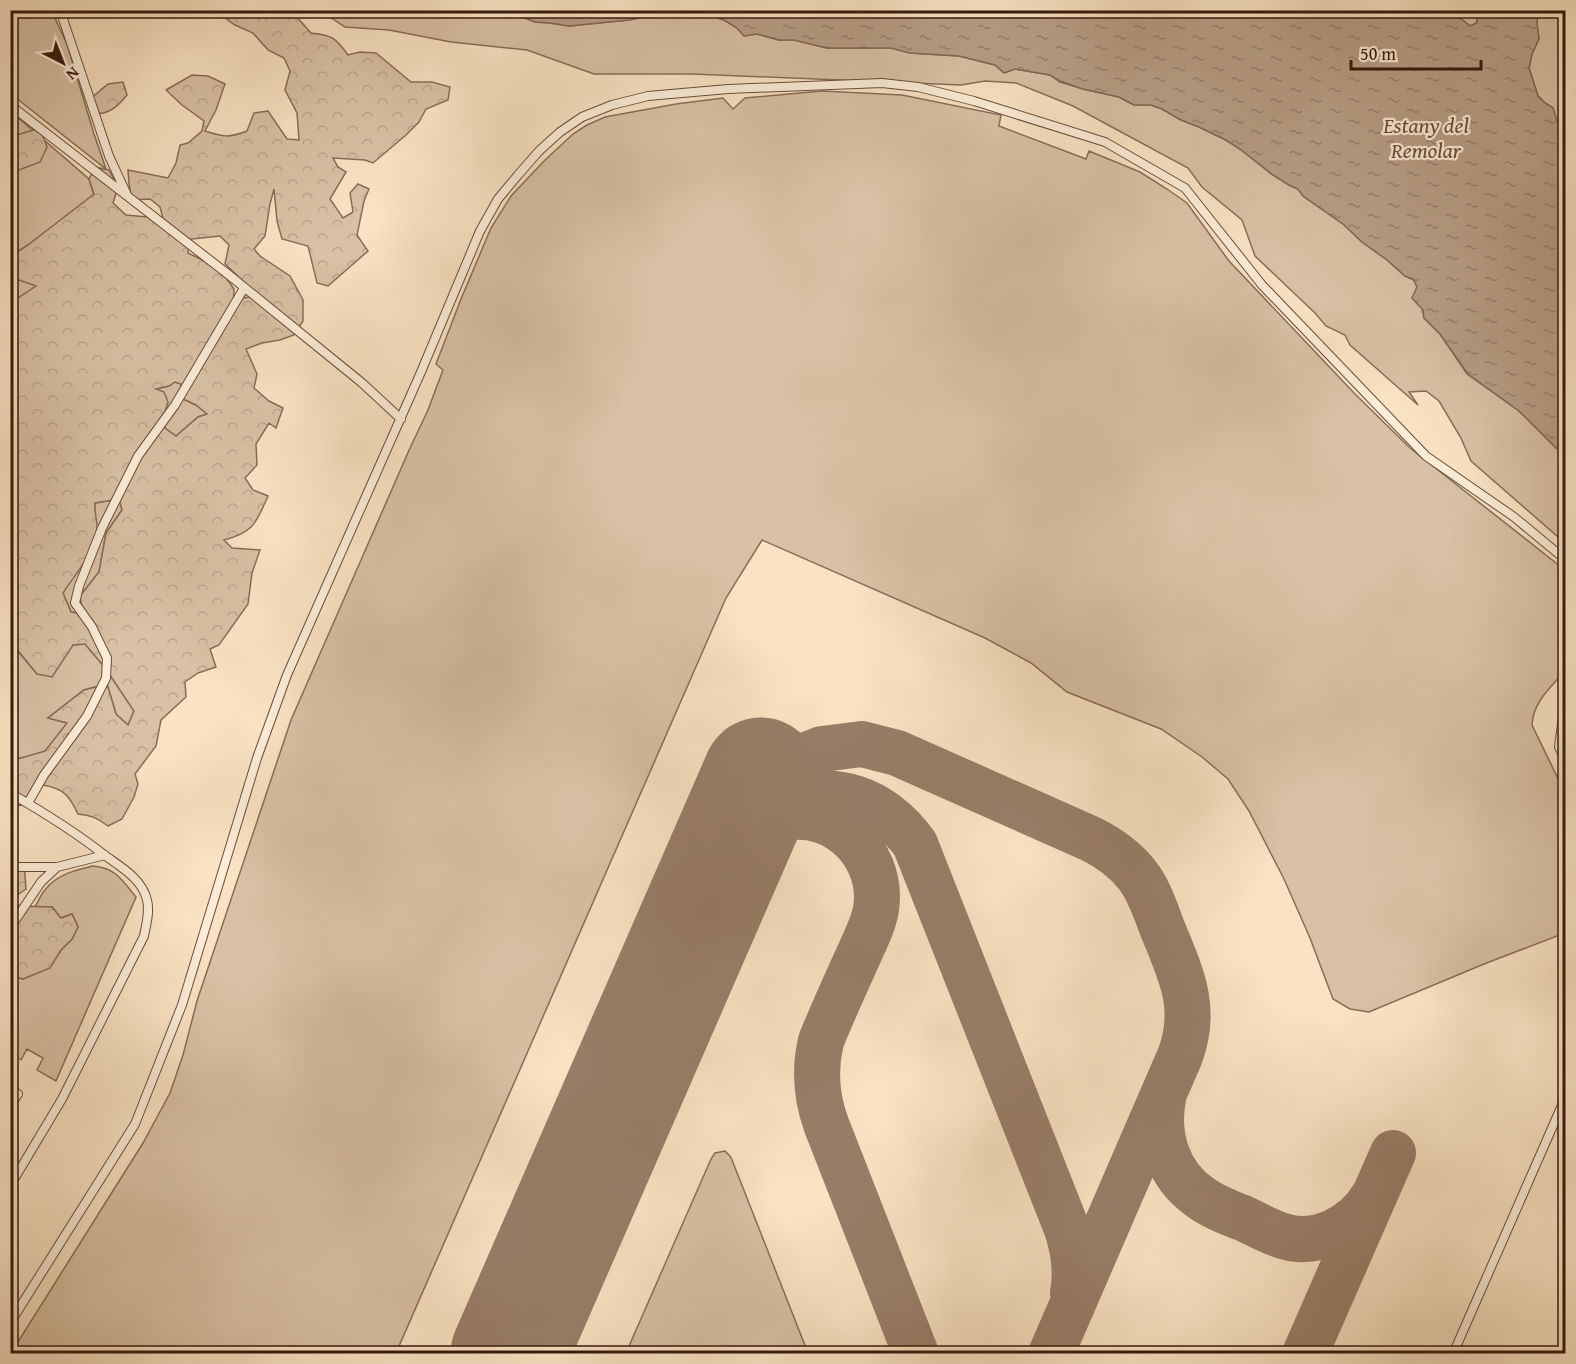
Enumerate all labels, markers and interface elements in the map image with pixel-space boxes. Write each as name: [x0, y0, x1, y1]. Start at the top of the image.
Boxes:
north arrow: [33, 33, 93, 93]
scale bar: [1351, 33, 1482, 71]
text: 50 m: [1360, 40, 1396, 67]
text: N: [61, 62, 85, 87]
water label: Estany del Remolar: [1382, 109, 1469, 166]

